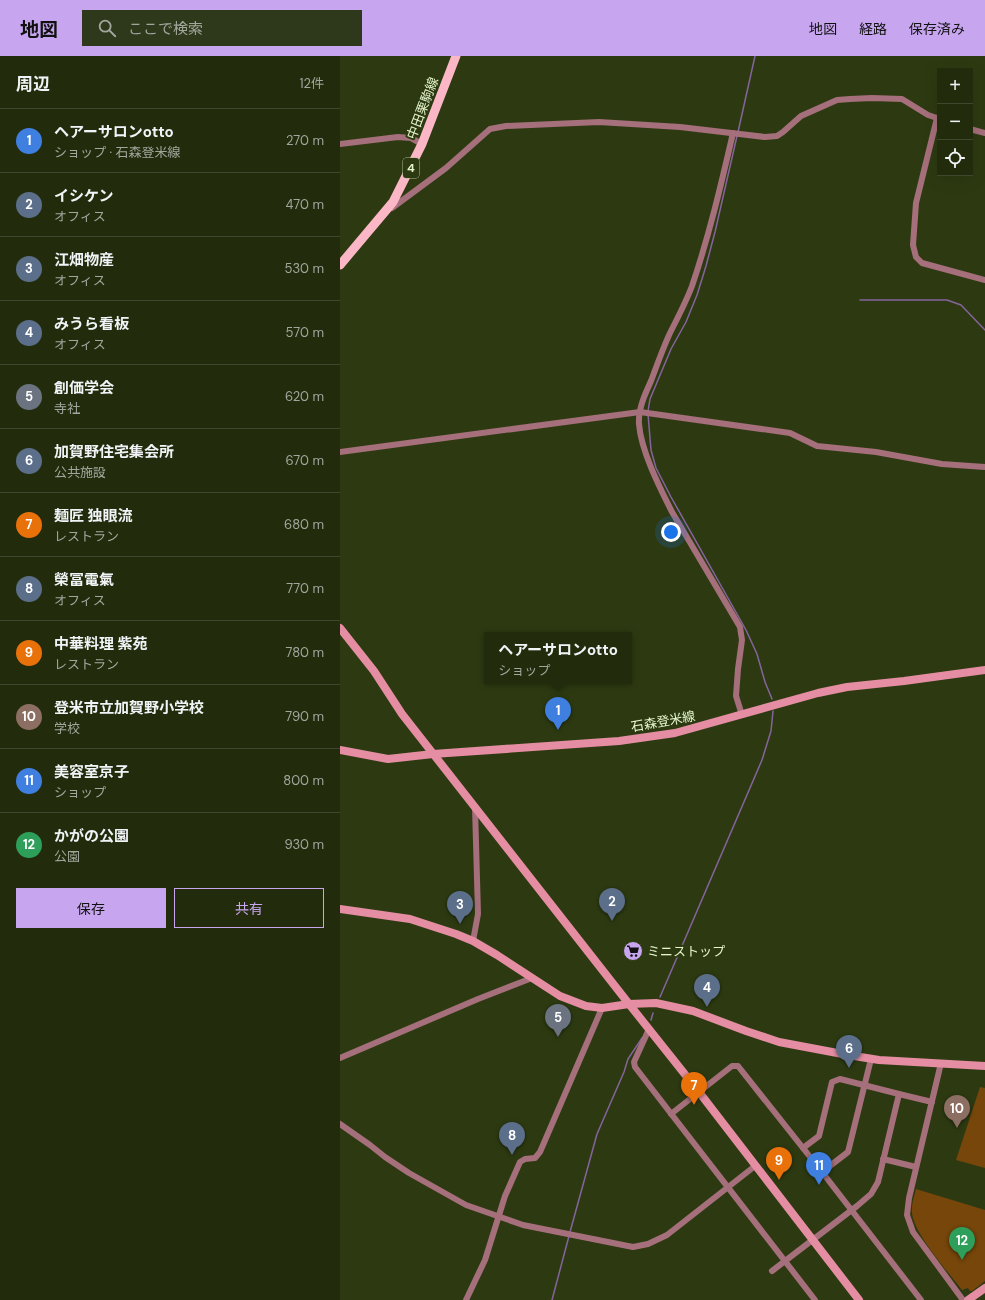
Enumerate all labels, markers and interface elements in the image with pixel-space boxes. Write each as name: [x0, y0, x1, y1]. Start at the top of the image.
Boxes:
search box: [82, 10, 362, 46]
text: 地図: [20, 17, 58, 42]
icon: search: [96, 17, 118, 39]
text: ここで検索: [128, 19, 203, 39]
text: 地図: [809, 20, 837, 38]
text: 経路: [859, 20, 887, 38]
text: 保存済み: [909, 20, 965, 38]
map controls: [937, 68, 973, 176]
button: +: [937, 68, 973, 104]
text: 周辺: [16, 73, 50, 95]
text: 12件: [299, 75, 324, 92]
street label: 中田栗駒線: [403, 75, 442, 142]
button: −: [937, 104, 973, 140]
text: ヘアーサロンotto: [54, 122, 174, 142]
text: 1: [27, 132, 31, 149]
text: 270 m: [286, 132, 324, 149]
button: locate: [937, 140, 973, 176]
text: ショップ · 石森登米線: [54, 144, 181, 161]
road number: 4: [403, 158, 419, 178]
text: イシケン: [54, 186, 114, 206]
text: 2: [25, 196, 33, 213]
text: 470 m: [285, 196, 324, 213]
text: オフィス: [54, 208, 106, 225]
text: 江畑物産: [54, 250, 114, 270]
text: 3: [25, 260, 33, 277]
text: 530 m: [284, 260, 324, 277]
text: オフィス: [54, 272, 106, 289]
text: みうら看板: [54, 314, 129, 334]
text: 4: [25, 324, 33, 341]
text: 570 m: [286, 324, 324, 341]
text: オフィス: [54, 336, 106, 353]
text: 創価学会: [54, 378, 114, 398]
text: 5: [25, 388, 33, 405]
text: 620 m: [285, 388, 324, 405]
text: 寺社: [54, 400, 80, 417]
text: 加賀野住宅集会所: [54, 442, 174, 462]
text: 6: [25, 452, 33, 469]
text: 670 m: [285, 452, 324, 469]
text: 公共施設: [54, 464, 106, 481]
text: 麺匠 独眼流: [54, 506, 133, 526]
text: 7: [26, 516, 32, 533]
text: 680 m: [284, 516, 324, 533]
your location: [661, 522, 681, 542]
text: レストラン: [54, 528, 119, 545]
text: 榮冨電氣: [54, 570, 114, 590]
text: 8: [25, 580, 33, 597]
text: 770 m: [286, 580, 324, 597]
text: オフィス: [54, 592, 106, 609]
popup: [484, 632, 632, 684]
text: 中華料理 紫苑: [54, 634, 148, 654]
text: ヘアーサロンotto: [498, 640, 618, 660]
text: 9: [25, 644, 33, 661]
text: 780 m: [285, 644, 324, 661]
text: レストラン: [54, 656, 119, 673]
text: ショップ: [498, 662, 550, 679]
pin: 1: [545, 697, 571, 730]
text: 登米市立加賀野小学校: [54, 698, 204, 718]
street label: 石森登米線: [630, 707, 697, 736]
text: 10: [22, 708, 36, 725]
text: 790 m: [285, 708, 324, 725]
text: 学校: [54, 720, 80, 737]
text: 美容室京子: [54, 762, 129, 782]
text: 11: [24, 772, 34, 789]
text: 800 m: [283, 772, 324, 789]
text: ショップ: [54, 784, 106, 801]
text: かがの公園: [54, 826, 129, 846]
text: 12: [23, 836, 35, 853]
text: 930 m: [284, 836, 324, 853]
text: 公園: [54, 848, 80, 865]
button: 保存: [16, 888, 166, 928]
button: 共有: [174, 888, 324, 928]
pin: 2: [599, 888, 625, 921]
pin: 3: [447, 891, 473, 924]
supermarket icon: ミニストップ: [622, 940, 644, 962]
place label: ミニストップ: [647, 943, 725, 960]
pin: 4: [694, 974, 720, 1007]
pin: 5: [545, 1004, 571, 1037]
pin: 6: [836, 1035, 862, 1068]
pin: 7: [681, 1072, 707, 1105]
pin: 10: [944, 1095, 970, 1128]
pin: 8: [499, 1122, 525, 1155]
pin: 9: [766, 1147, 792, 1180]
pin: 11: [806, 1152, 832, 1185]
pin: 12: [949, 1227, 975, 1260]

